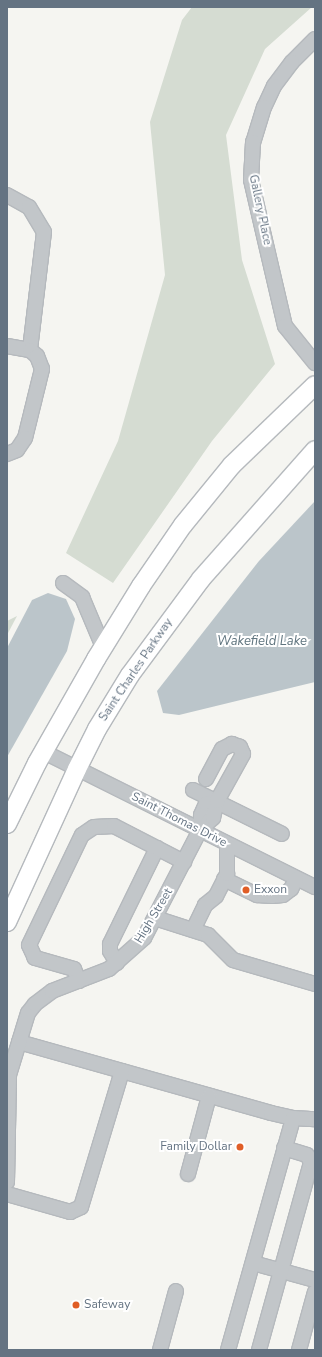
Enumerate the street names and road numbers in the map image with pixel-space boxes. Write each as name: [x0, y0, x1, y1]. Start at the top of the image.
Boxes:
street label: Gallery Place: [245, 173, 275, 247]
street label: Saint Charles Parkway: [96, 616, 176, 724]
street label: Saint Thomas Drive: [129, 790, 229, 850]
street label: High Street: [132, 886, 176, 946]

